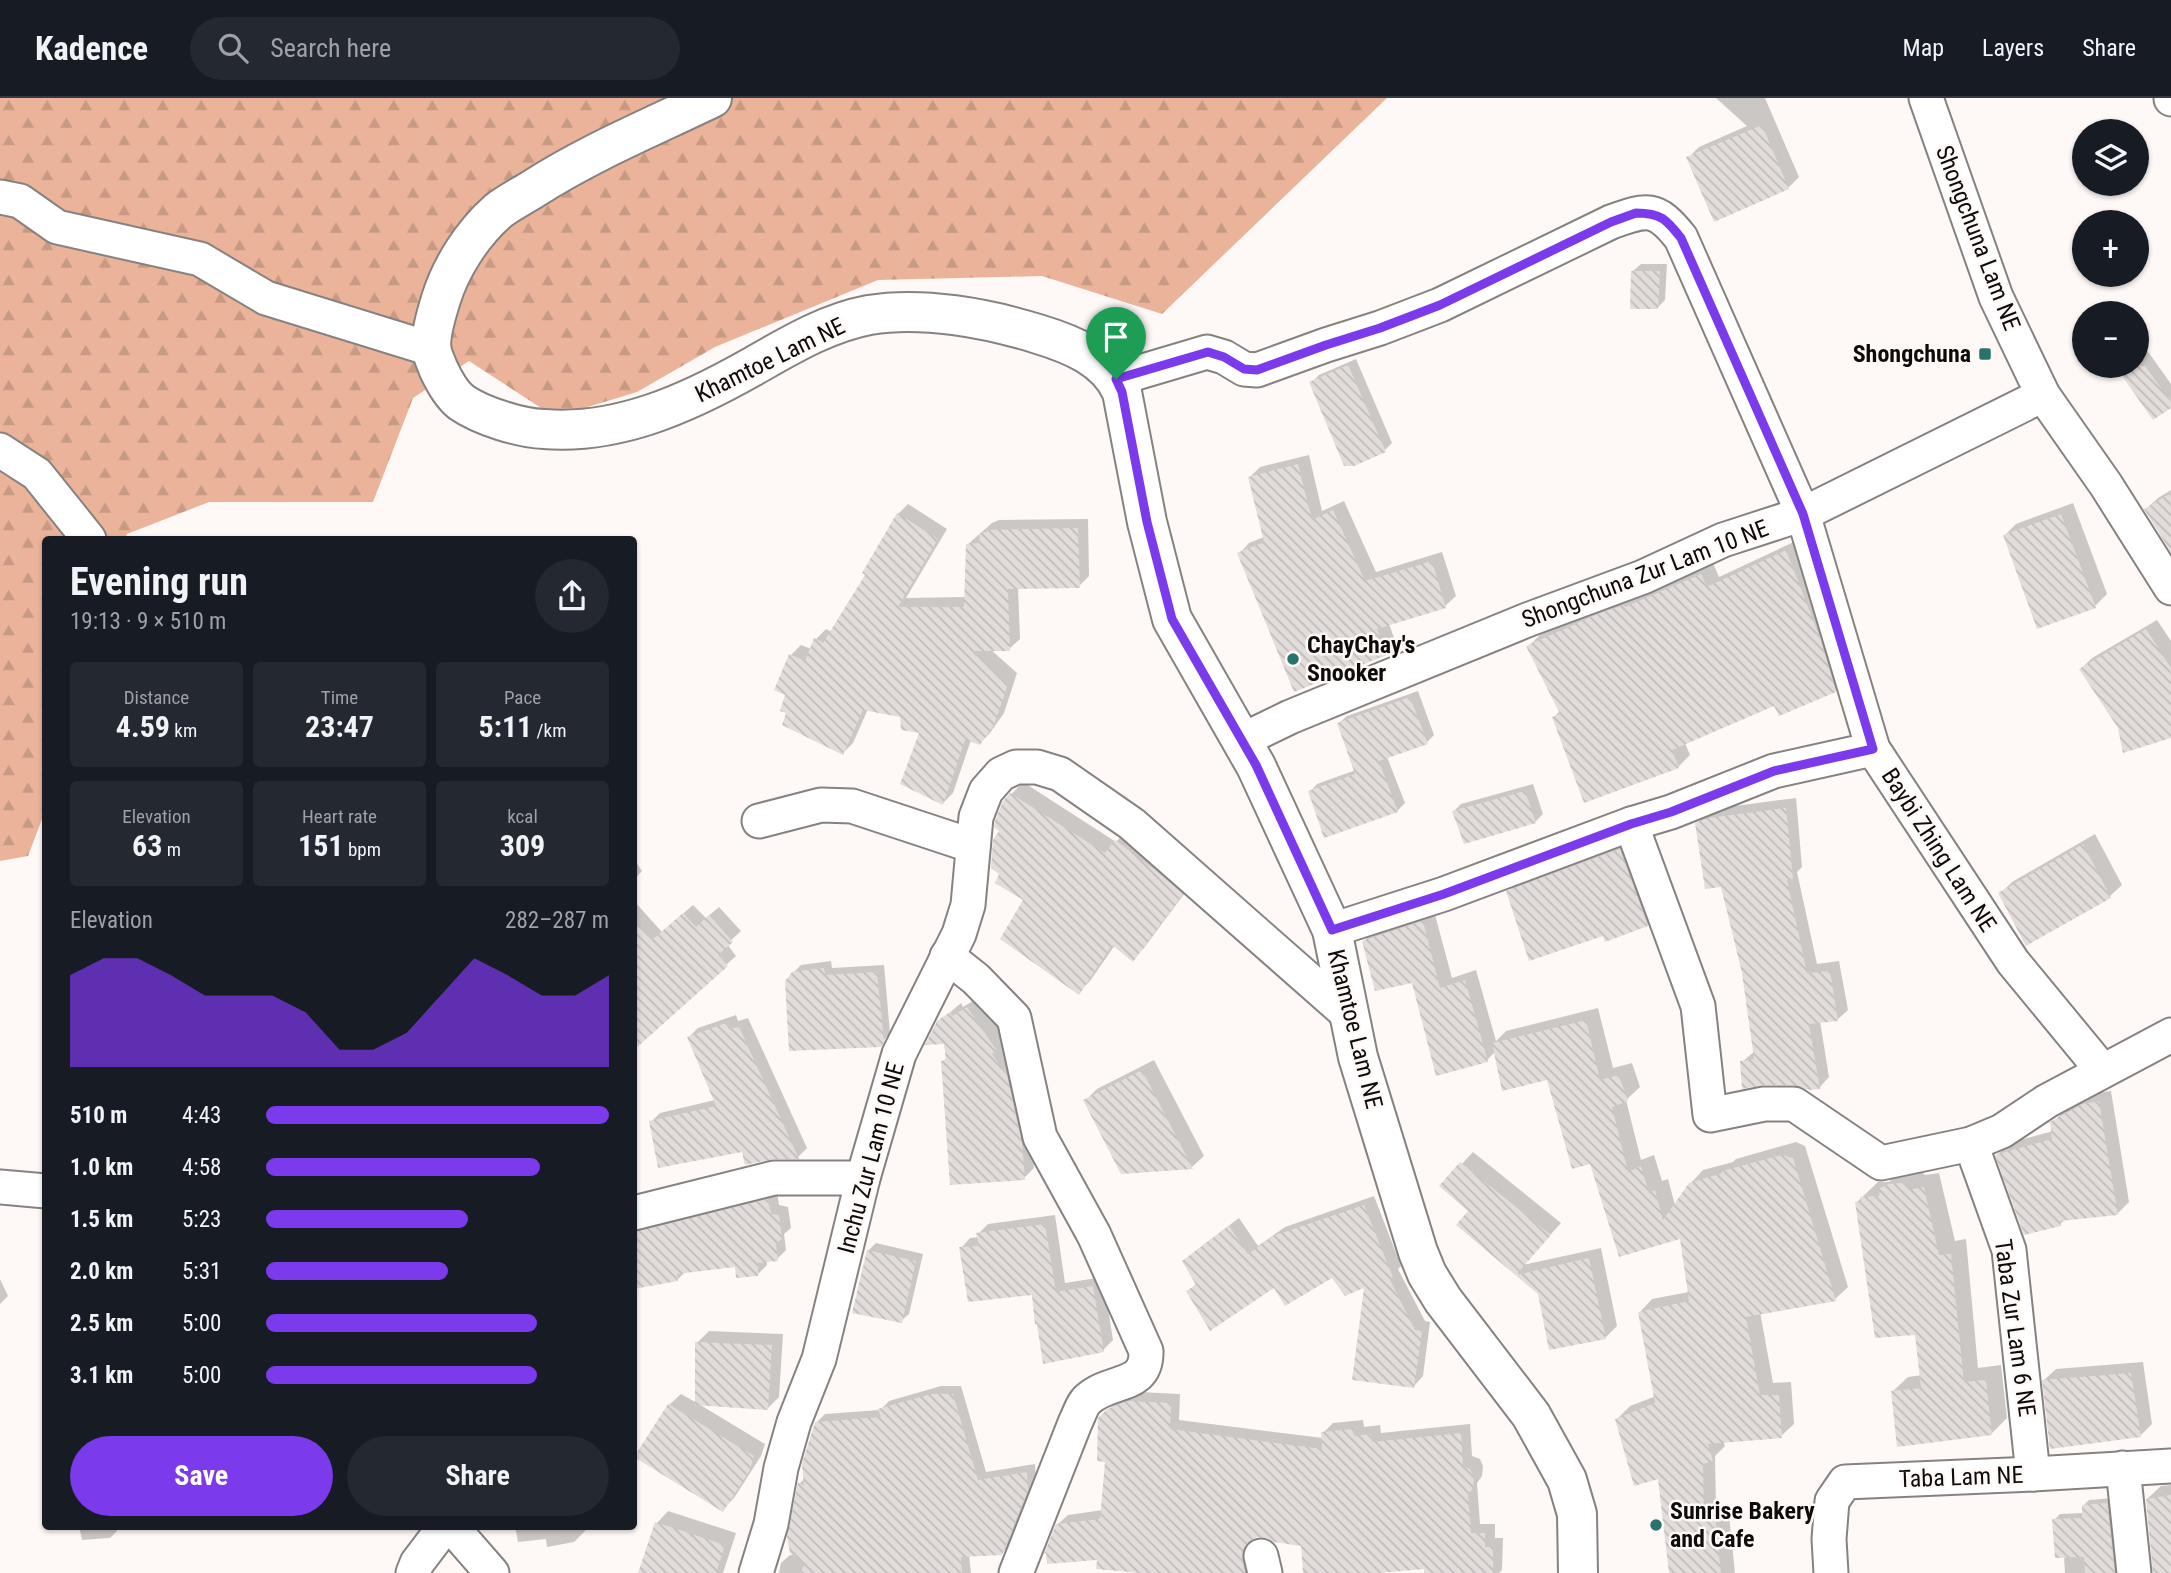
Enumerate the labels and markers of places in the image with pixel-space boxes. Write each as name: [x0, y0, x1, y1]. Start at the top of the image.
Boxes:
pin: [1086, 307, 1146, 379]
place label: Shongchuna: [1853, 340, 1971, 368]
marker: Shongchuna: [1977, 346, 1993, 362]
place label: ChayChay's Snooker: [1307, 631, 1416, 687]
marker: ChayChay's Snooker: [1285, 651, 1301, 667]
place label: Sunrise Bakery and Cafe: [1670, 1497, 1815, 1553]
marker: Sunrise Bakery and Cafe: [1648, 1517, 1664, 1533]

